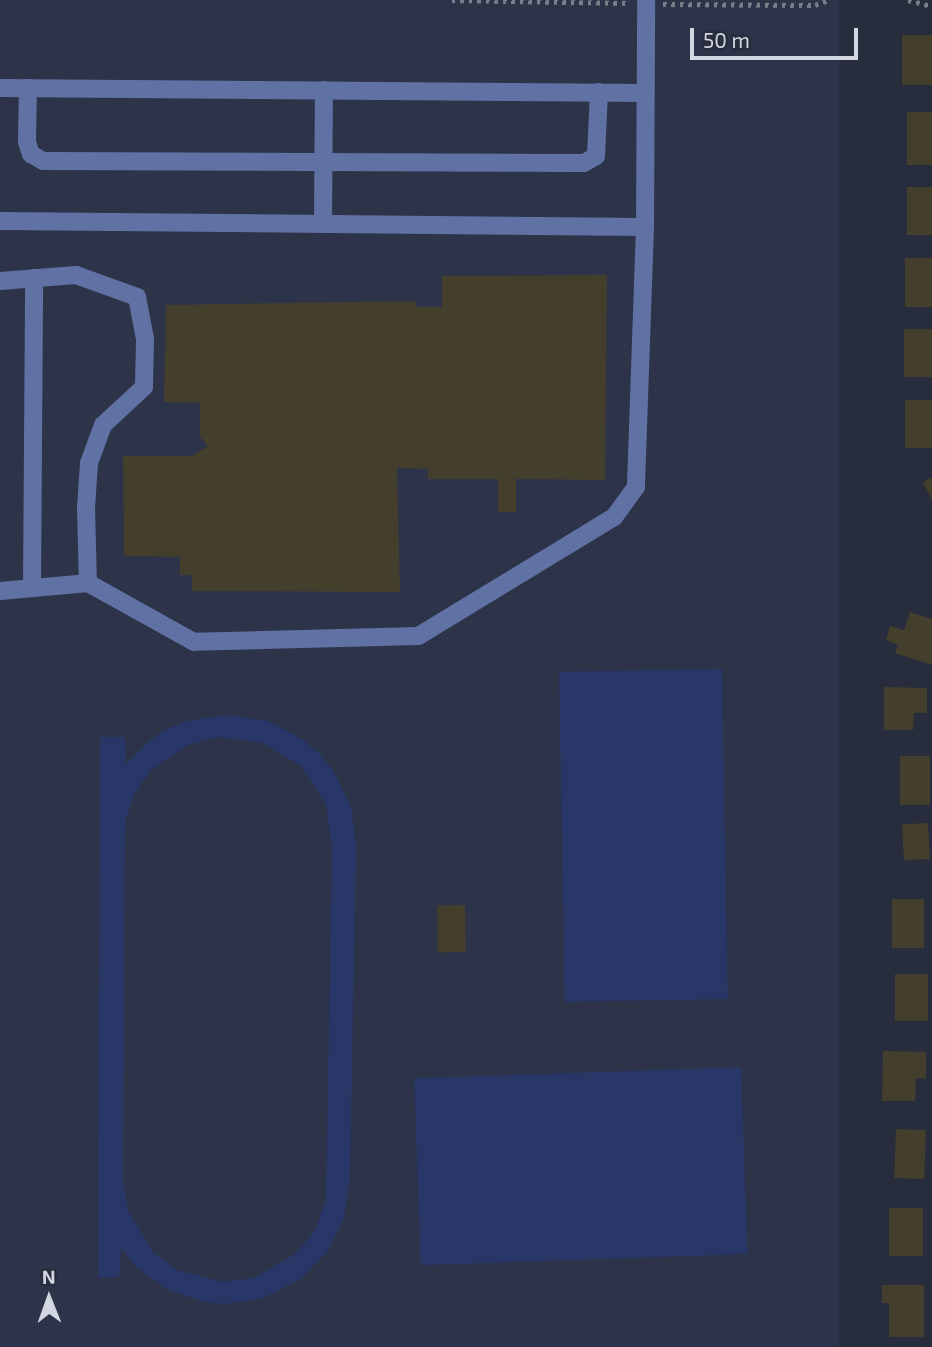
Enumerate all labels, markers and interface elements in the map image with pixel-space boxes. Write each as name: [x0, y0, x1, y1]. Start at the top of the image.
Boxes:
scale bar: [694, 14, 862, 58]
text: 50 m: [703, 27, 750, 52]
north arrow: [14, 1263, 84, 1333]
text: N: [42, 1265, 56, 1288]

